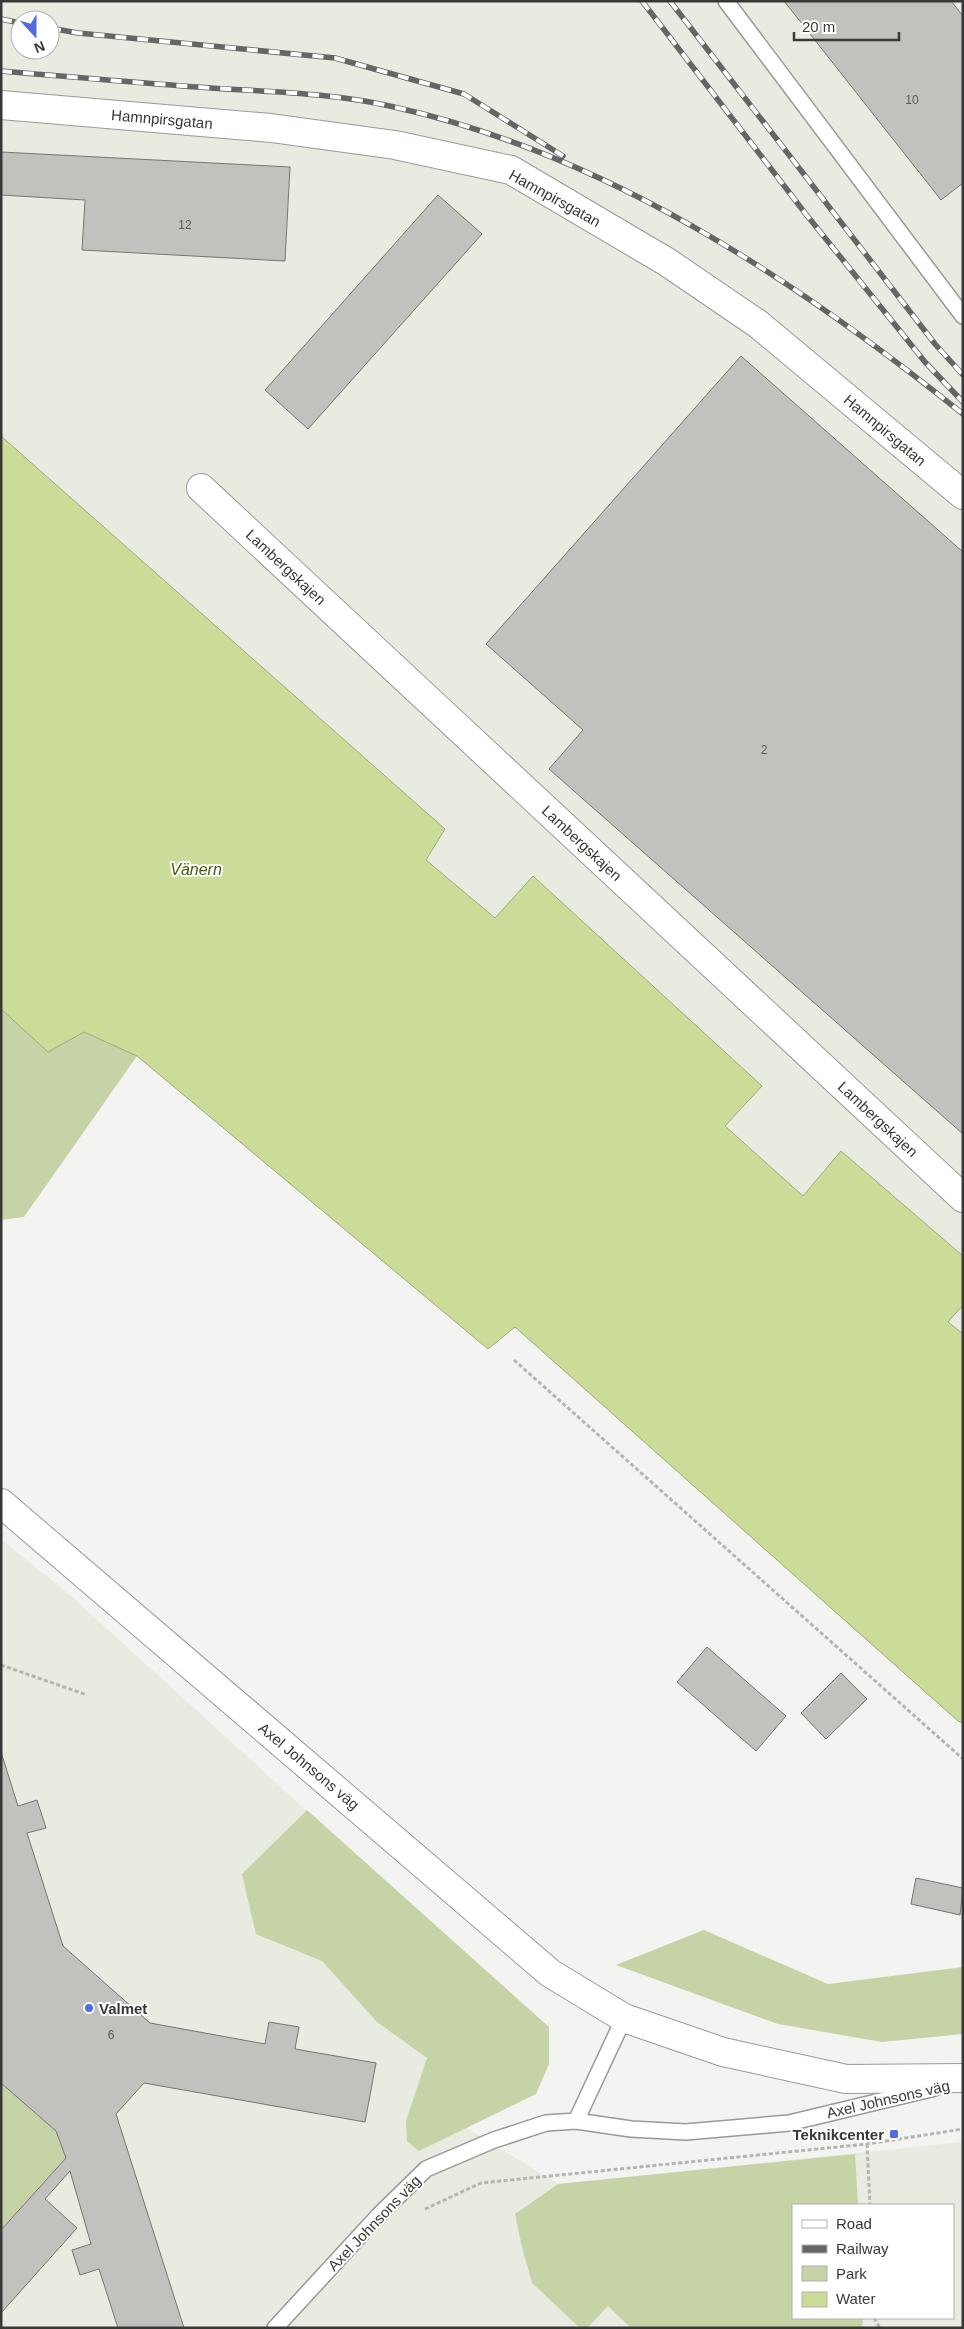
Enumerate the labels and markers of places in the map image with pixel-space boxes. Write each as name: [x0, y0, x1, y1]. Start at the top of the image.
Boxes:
place label: Valmet: [99, 2000, 147, 2017]
marker: Valmet: [83, 2002, 95, 2014]
place label: Teknikcenter: [793, 2126, 884, 2143]
marker: Teknikcenter: [888, 2128, 900, 2140]

